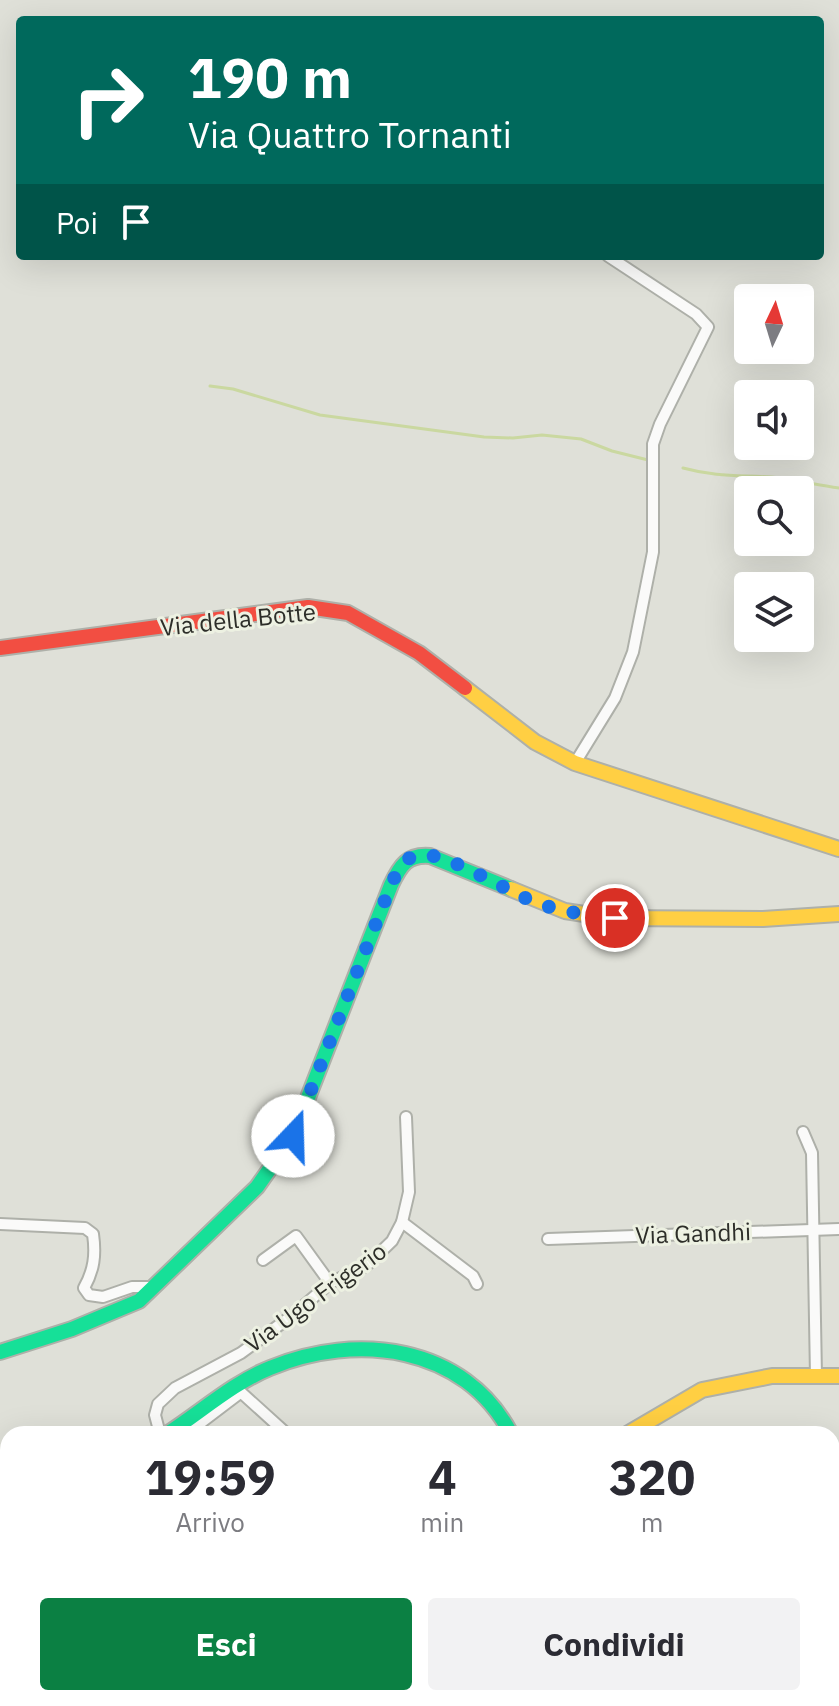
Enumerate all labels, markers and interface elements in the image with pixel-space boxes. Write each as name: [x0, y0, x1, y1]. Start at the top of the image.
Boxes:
text: 190 m: [188, 41, 352, 113]
icon: right: [56, 48, 160, 152]
text: Via Quattro Tornanti: [188, 111, 512, 158]
icon: arrive: [114, 200, 158, 244]
text: Poi: [56, 203, 98, 242]
north arrow: [734, 284, 814, 364]
map controls: [734, 284, 814, 652]
button: sound: [734, 380, 814, 460]
button: search: [734, 476, 814, 556]
button: layers: [734, 572, 814, 652]
street label: Via della Botte: [159, 595, 317, 643]
pin: [581, 884, 649, 952]
icon: arrive: [593, 896, 637, 940]
position arrow: [251, 1094, 335, 1178]
street label: Via Gandhi: [635, 1215, 751, 1251]
street label: Via Ugo Frigerio: [237, 1235, 393, 1359]
text: 19:59: [145, 1446, 276, 1508]
text: 4: [428, 1446, 457, 1508]
text: 320: [609, 1446, 695, 1508]
text: Arrivo: [175, 1505, 245, 1539]
text: min: [420, 1505, 464, 1539]
text: m: [641, 1505, 663, 1539]
button: Esci: [40, 1598, 412, 1690]
button: Condividi: [428, 1598, 800, 1690]

